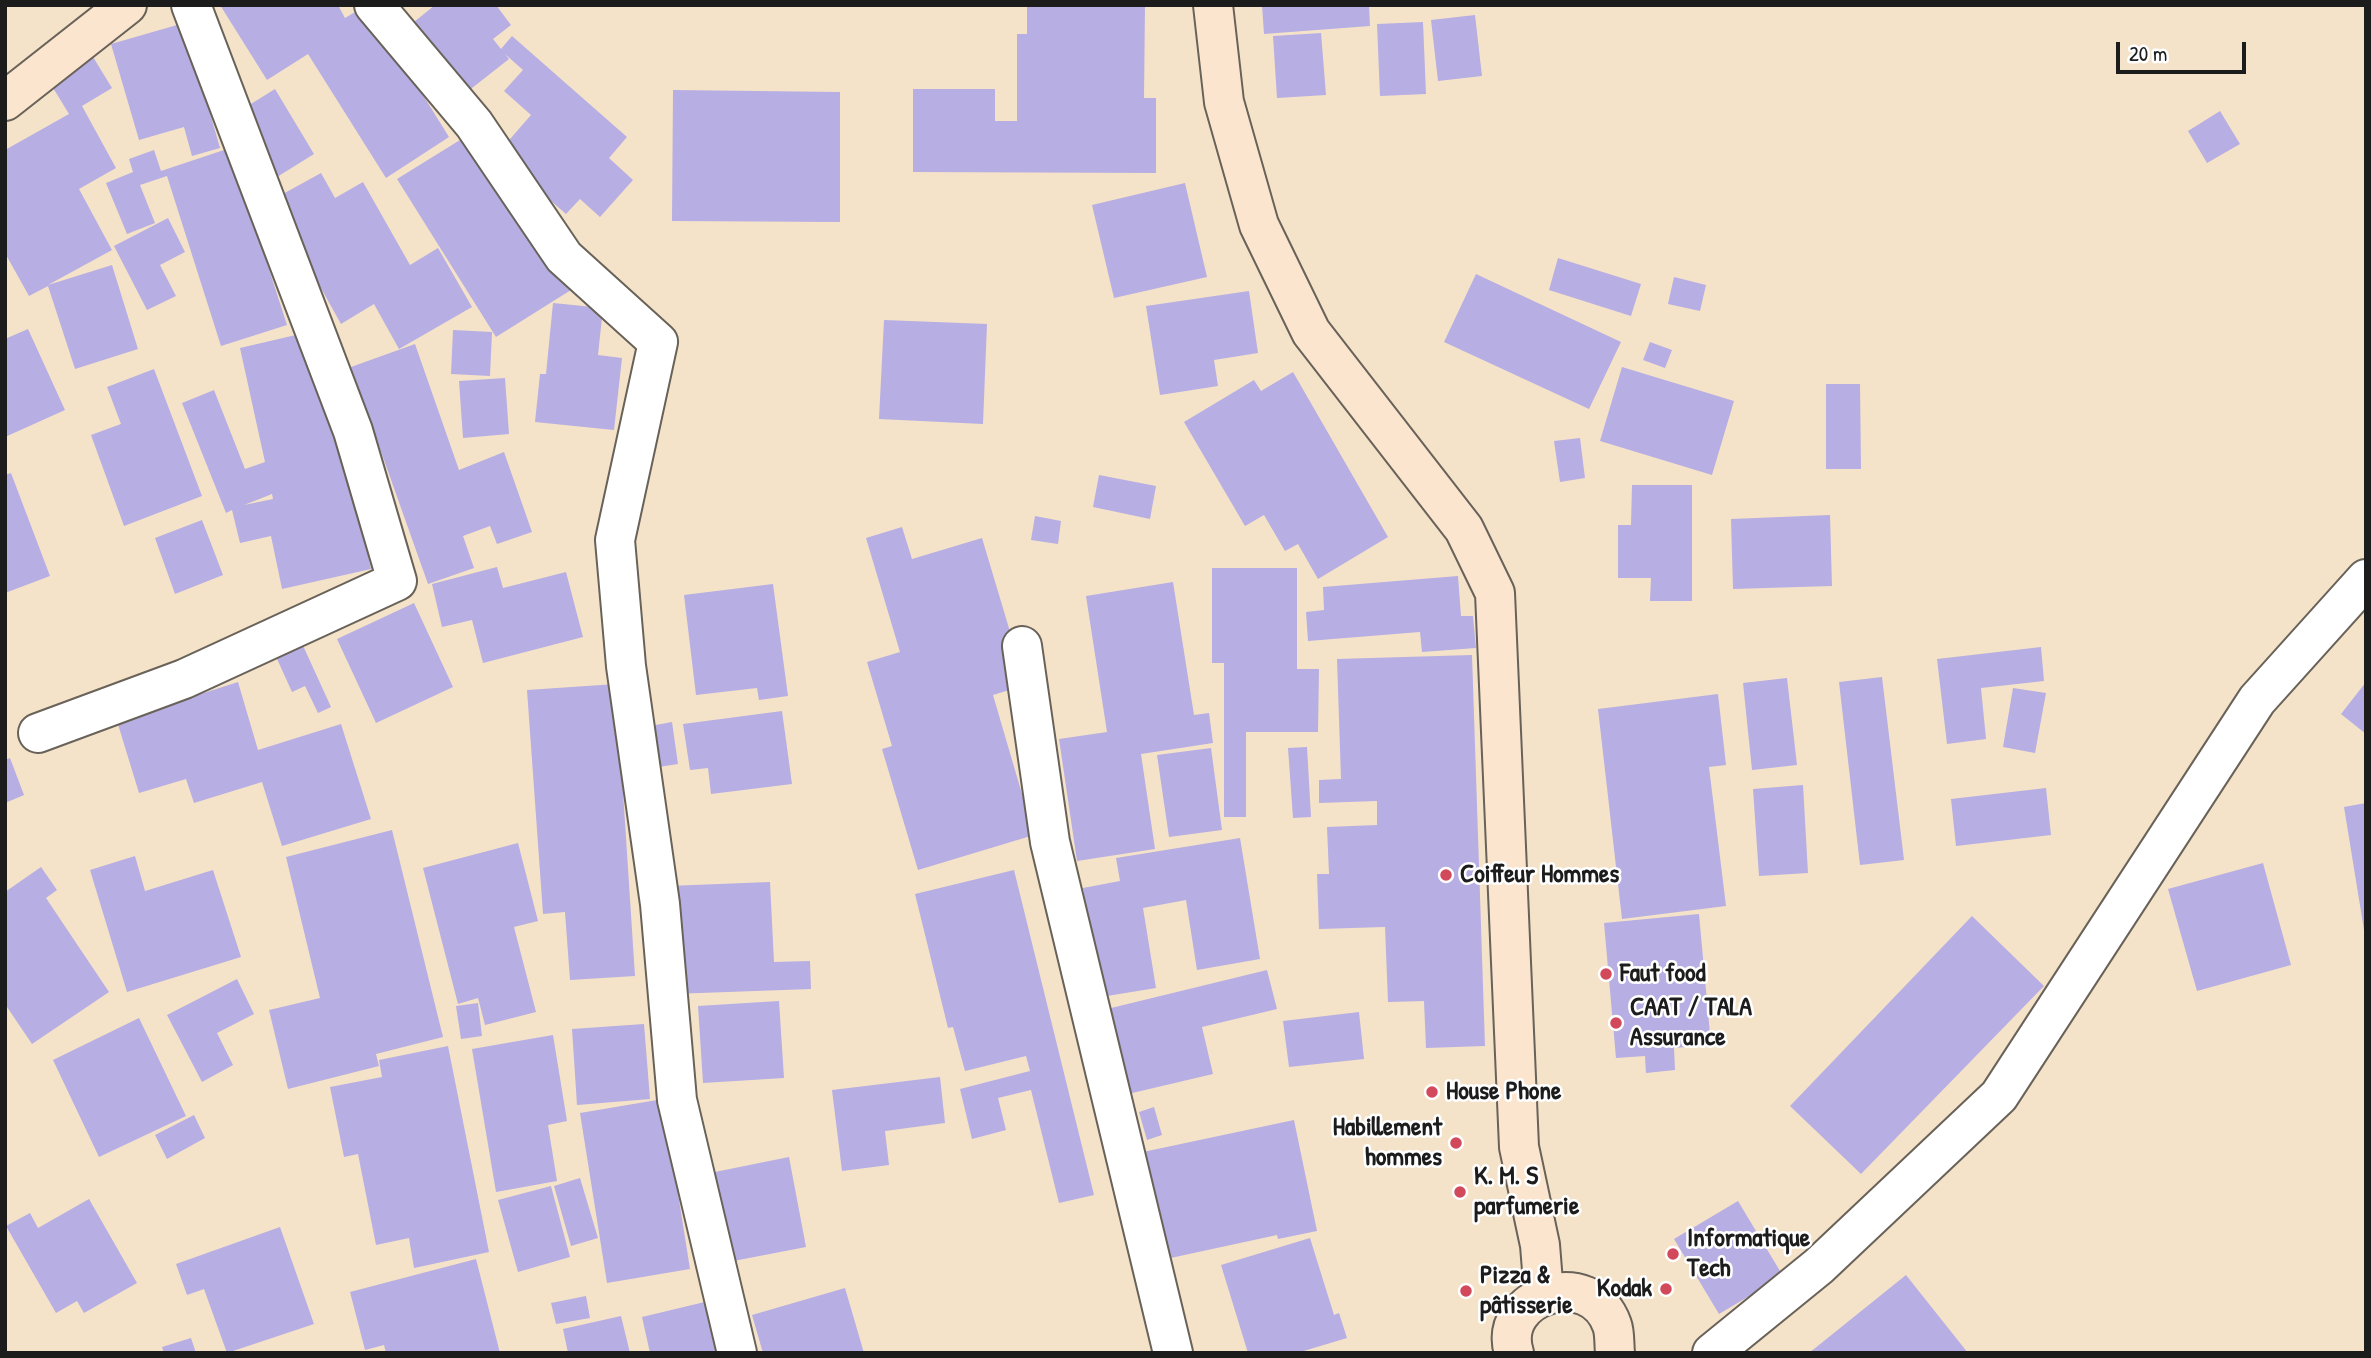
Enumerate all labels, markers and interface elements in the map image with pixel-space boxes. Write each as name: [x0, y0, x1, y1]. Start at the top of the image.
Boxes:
scale bar: [2119, 28, 2248, 72]
text: 20 m: [2129, 39, 2167, 68]
place label: Coiffeur Hommes: [1460, 859, 1619, 891]
marker: Coiffeur Hommes: [1438, 867, 1454, 883]
place label: Faut food: [1620, 958, 1706, 990]
marker: Faut food: [1598, 966, 1614, 982]
place label: CAAT / TALA Assurance: [1630, 992, 1752, 1054]
marker: CAAT / TALA Assurance: [1608, 1015, 1624, 1031]
place label: House Phone: [1446, 1076, 1561, 1108]
marker: House Phone: [1424, 1084, 1440, 1100]
place label: Habillement hommes: [1333, 1112, 1442, 1174]
marker: Habillement hommes: [1448, 1135, 1464, 1151]
place label: K. M. S parfumerie: [1474, 1161, 1579, 1222]
marker: K. M. S parfumerie: [1452, 1184, 1468, 1200]
place label: Informatique Tech: [1687, 1223, 1810, 1284]
marker: Informatique Tech: [1665, 1246, 1681, 1262]
place label: Pizza & pâtisserie: [1480, 1260, 1573, 1322]
place label: Kodak: [1597, 1273, 1652, 1305]
marker: Kodak: [1658, 1281, 1674, 1297]
marker: Pizza & pâtisserie: [1458, 1283, 1474, 1299]

